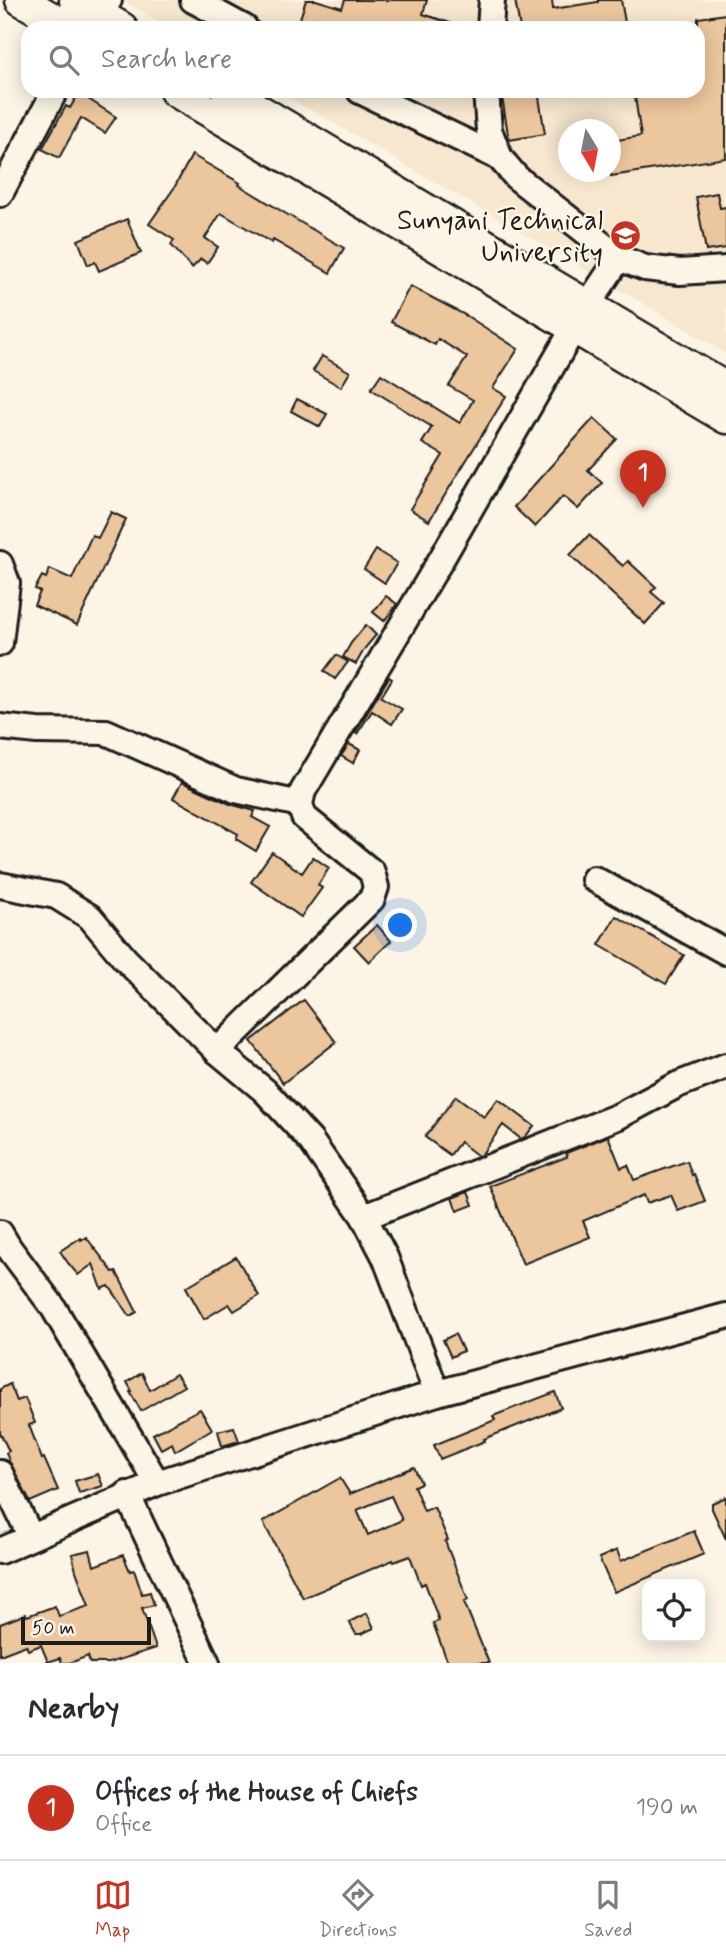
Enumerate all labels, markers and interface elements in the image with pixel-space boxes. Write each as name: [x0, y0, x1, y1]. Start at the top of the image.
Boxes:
search box: [21, 21, 705, 98]
icon: search: [45, 41, 83, 79]
text: Search here: [101, 43, 232, 77]
north arrow: [558, 119, 621, 182]
place label: Sunyani Technical University: [397, 203, 603, 272]
school or university icon: Sunyani Technical University: [609, 218, 643, 252]
pin: 1: [620, 450, 666, 508]
your location: [383, 908, 417, 942]
map controls: [642, 1579, 705, 1642]
button: locate: [642, 1579, 705, 1642]
scale bar: [21, 1614, 150, 1646]
text: 50 m: [32, 1616, 75, 1641]
text: Nearby: [28, 1689, 119, 1728]
text: Offices of the House of Chiefs: [95, 1776, 418, 1810]
text: 1: [46, 1793, 56, 1823]
text: 190 m: [636, 1793, 698, 1823]
text: Office: [95, 1810, 152, 1840]
tab: Map: [94, 1876, 132, 1943]
tab: Directions: [319, 1876, 397, 1943]
tab: Saved: [584, 1876, 632, 1943]

